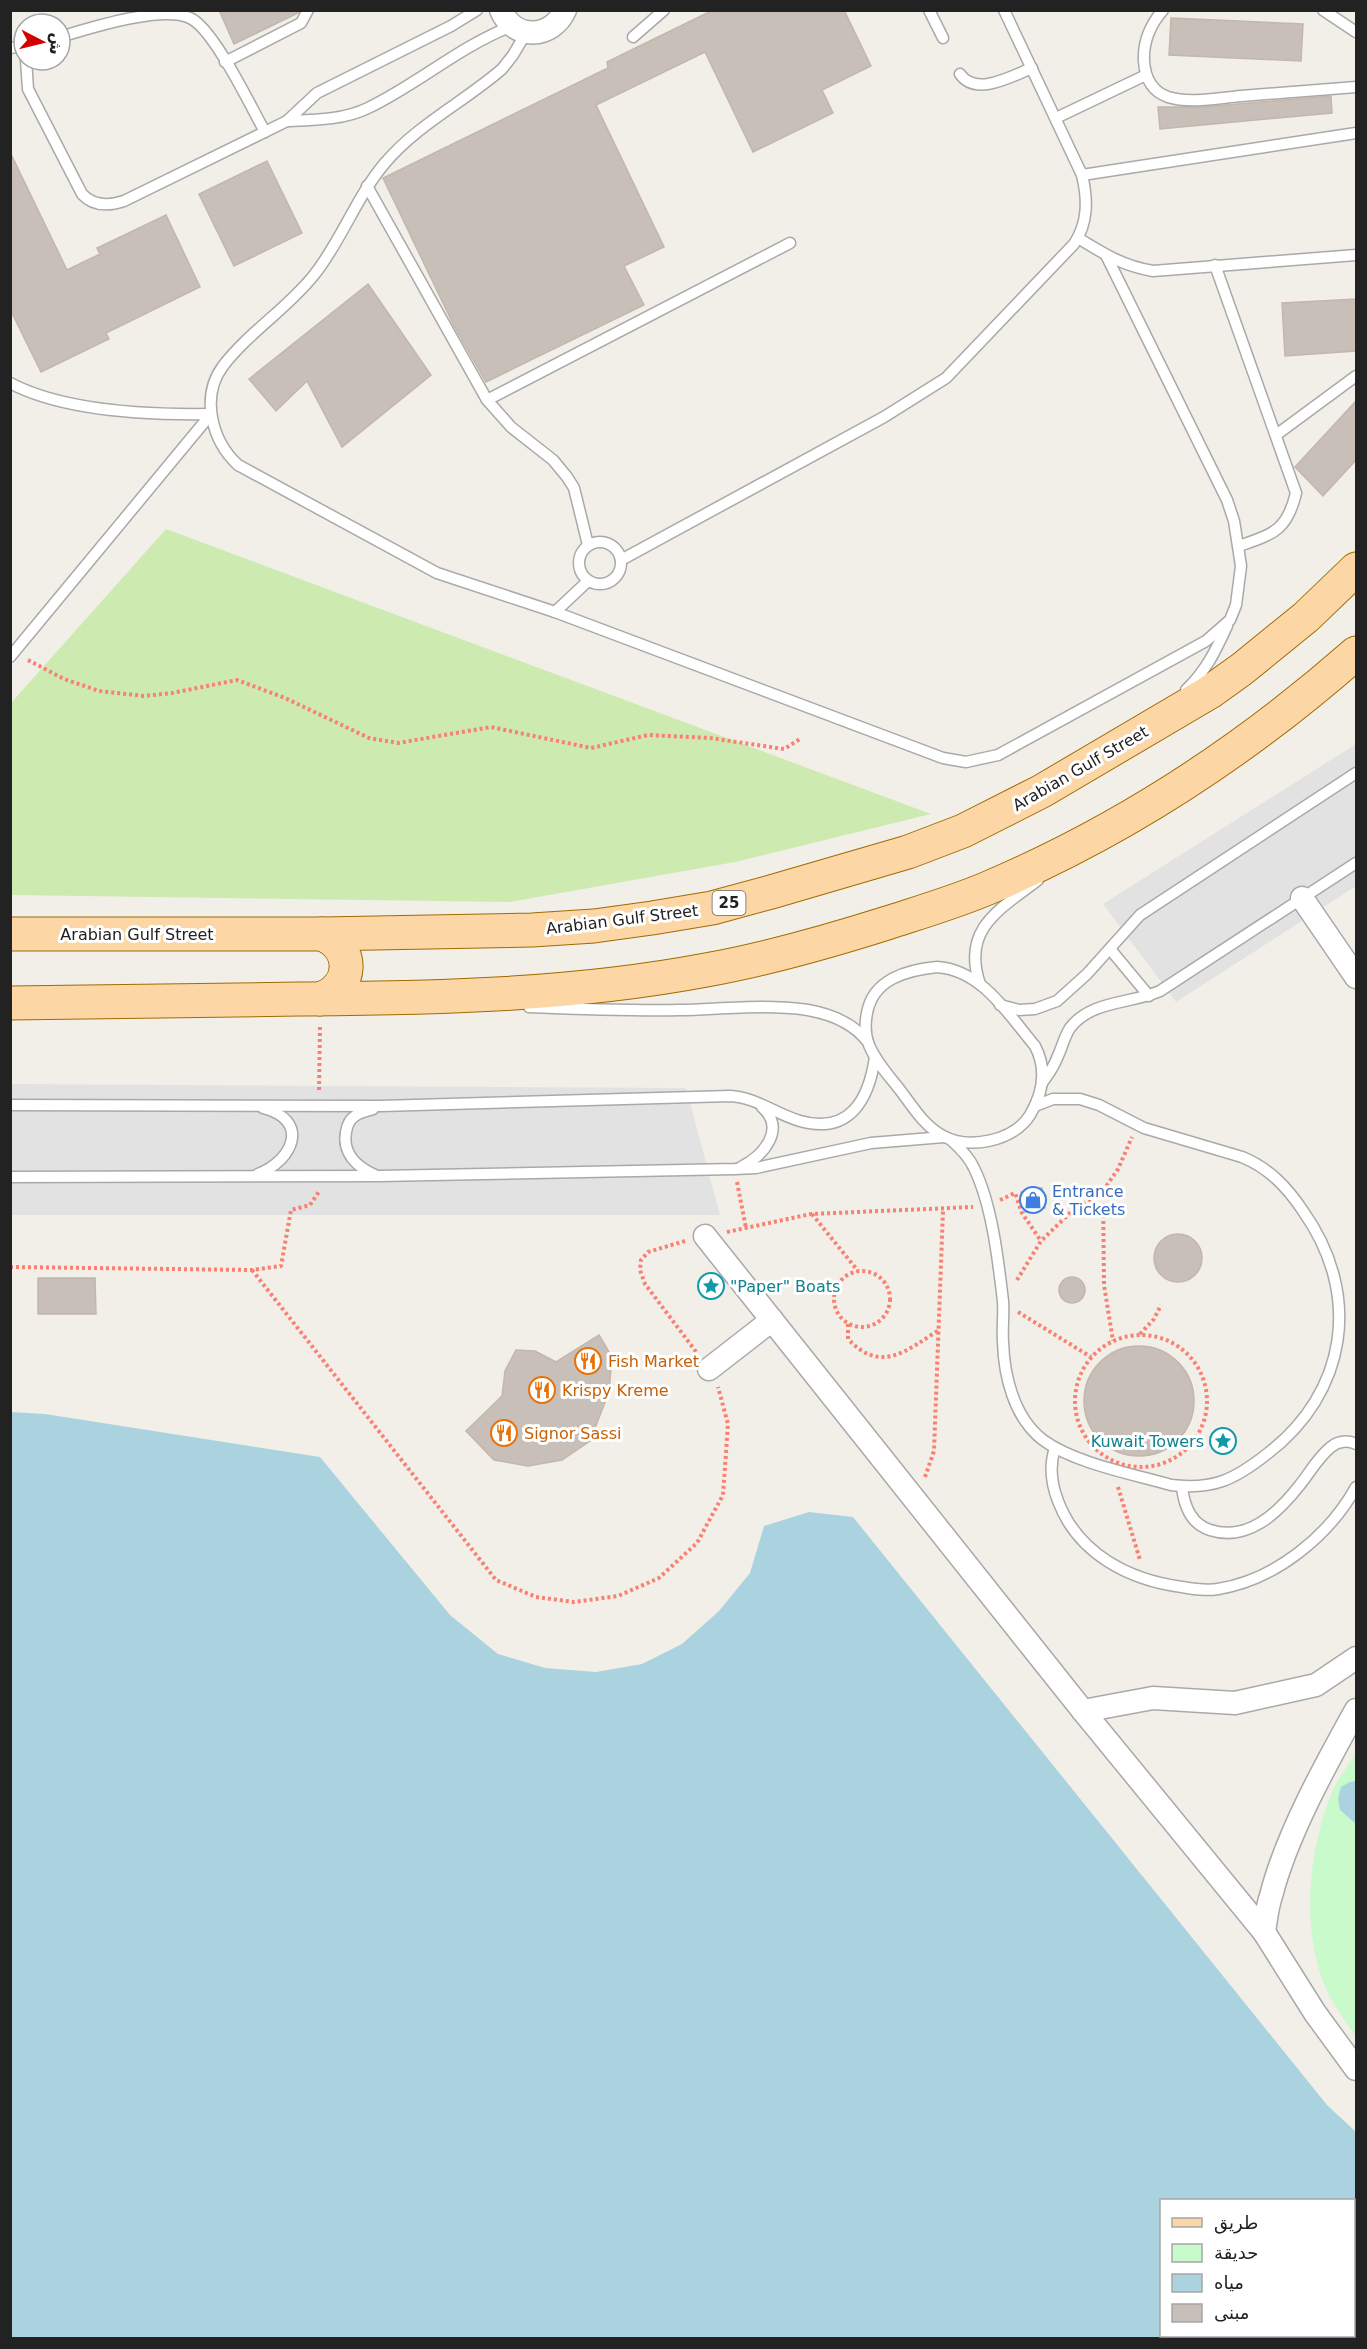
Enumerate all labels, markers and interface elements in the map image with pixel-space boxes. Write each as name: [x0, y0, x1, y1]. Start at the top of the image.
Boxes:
north arrow: [12, 12, 72, 72]
text: ش: [46, 32, 67, 56]
street label: Arabian Gulf Street: [1009, 722, 1151, 815]
road number: 25: [712, 891, 746, 915]
street label: Arabian Gulf Street: [545, 901, 699, 938]
street label: Arabian Gulf Street: [60, 925, 214, 944]
place label: Entrance & Tickets: [1052, 1182, 1125, 1219]
shop icon: Entrance & Tickets: [1018, 1185, 1048, 1215]
place icon: "Paper" Boats: [696, 1271, 726, 1301]
place label: "Paper" Boats: [730, 1277, 840, 1296]
restaurant icon: Fish Market: [573, 1346, 603, 1376]
place label: Fish Market: [608, 1352, 699, 1371]
restaurant icon: Krispy Kreme: [527, 1375, 557, 1405]
place label: Krispy Kreme: [562, 1381, 669, 1400]
restaurant icon: Signor Sassi: [489, 1418, 519, 1448]
place label: Signor Sassi: [524, 1424, 621, 1443]
place icon: Kuwait Towers: [1208, 1426, 1238, 1456]
place label: Kuwait Towers: [1091, 1432, 1204, 1451]
legend: [1160, 2199, 1355, 2337]
text: طريق: [1214, 2212, 1258, 2234]
text: حديقة: [1214, 2242, 1258, 2263]
text: مياه: [1214, 2272, 1244, 2293]
text: مبنى: [1214, 2302, 1250, 2323]

